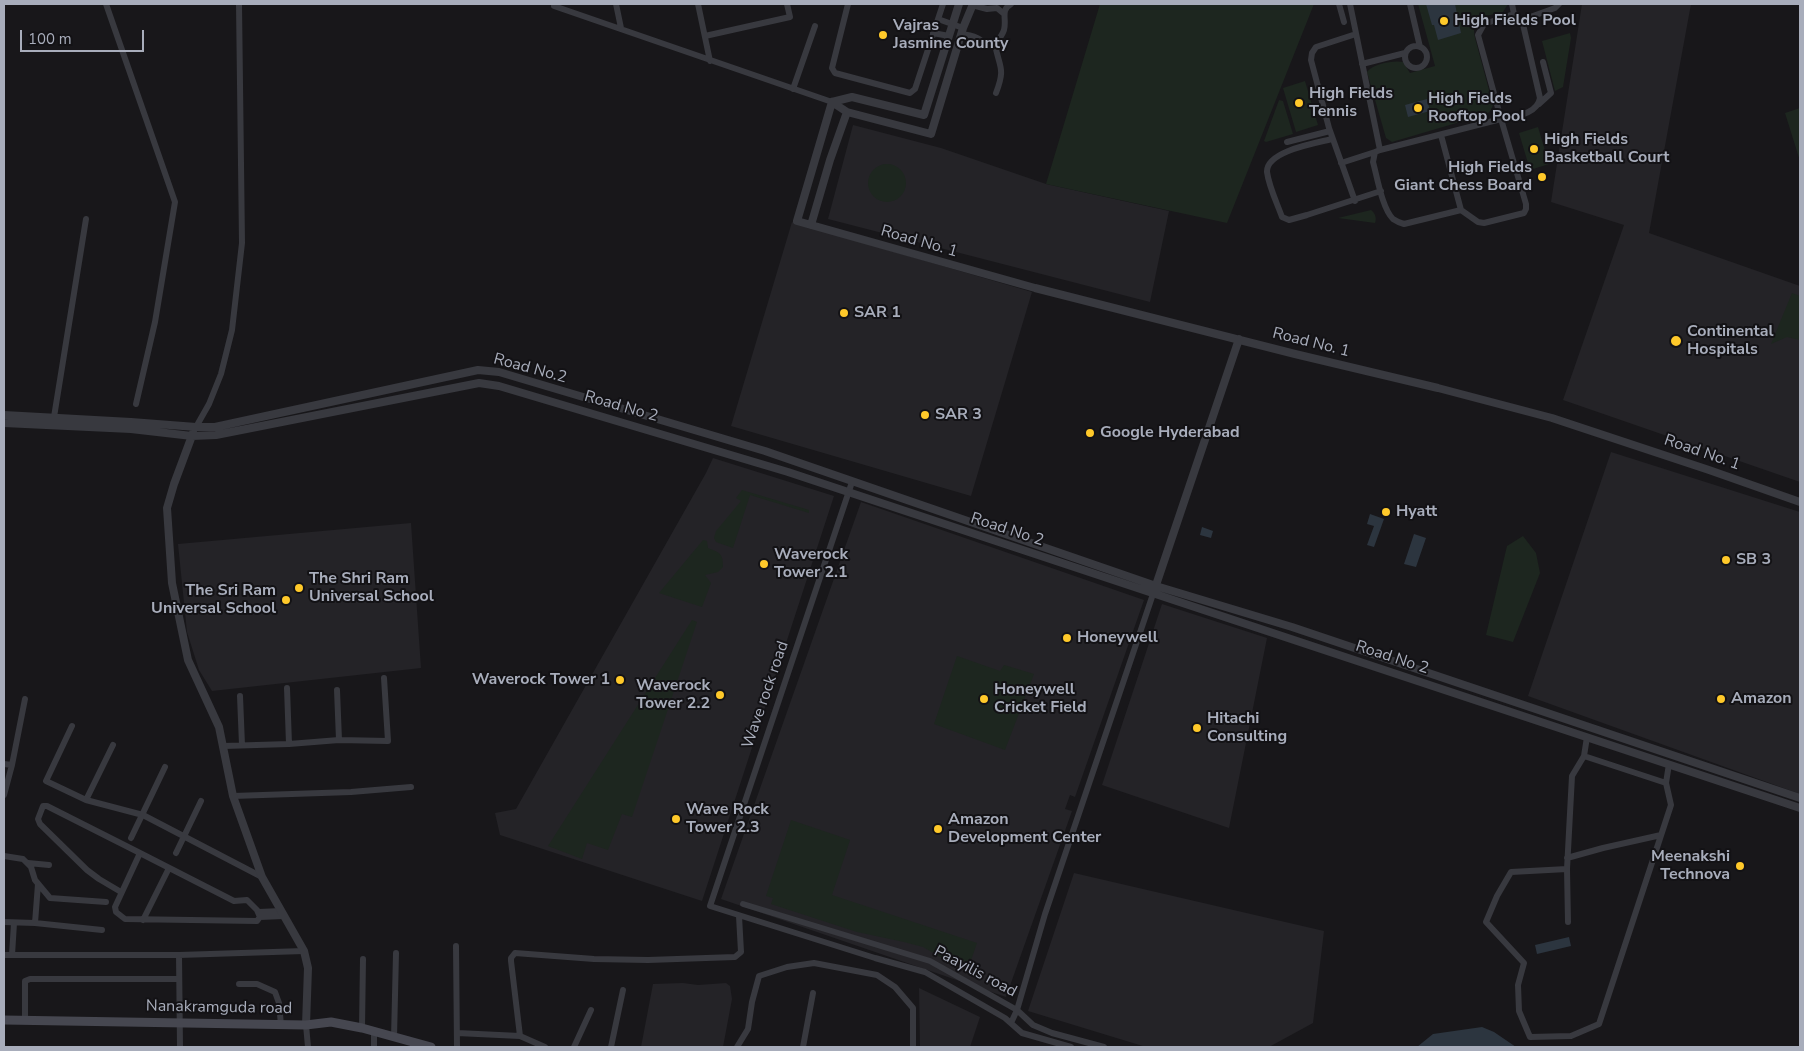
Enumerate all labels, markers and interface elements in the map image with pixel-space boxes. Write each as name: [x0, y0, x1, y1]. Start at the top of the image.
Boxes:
place label: High Fields Pool: [1454, 11, 1576, 31]
marker: High Fields Pool: [1438, 15, 1450, 27]
place label: Vajras Jasmine County: [893, 16, 1009, 54]
scale bar: [22, 20, 146, 52]
text: 100 m: [28, 29, 72, 49]
marker: Vajras Jasmine County: [877, 29, 889, 41]
place label: High Fields Tennis: [1309, 84, 1393, 122]
place label: High Fields Rooftop Pool: [1428, 89, 1525, 127]
marker: High Fields Tennis: [1293, 97, 1305, 109]
marker: High Fields Rooftop Pool: [1412, 102, 1424, 114]
place label: High Fields Basketball Court: [1544, 130, 1669, 168]
marker: High Fields Basketball Court: [1528, 143, 1540, 155]
place label: High Fields Giant Chess Board: [1394, 158, 1532, 196]
marker: High Fields Giant Chess Board: [1536, 171, 1548, 183]
street label: Road No. 1: [878, 222, 960, 262]
place label: SAR 1: [854, 303, 901, 323]
marker: SAR 1: [838, 307, 850, 319]
place label: Continental Hospitals: [1687, 322, 1773, 360]
street label: Road No. 1: [1270, 324, 1352, 362]
marker: Continental Hospitals: [1669, 334, 1683, 348]
street label: Road No.2: [491, 350, 569, 388]
street label: Road No 2: [582, 387, 660, 427]
place label: SAR 3: [935, 405, 982, 425]
marker: SAR 3: [919, 409, 931, 421]
place label: Google Hyderabad: [1100, 423, 1240, 443]
marker: Google Hyderabad: [1084, 427, 1096, 439]
street label: Road No. 1: [1661, 431, 1743, 475]
place label: Hyatt: [1396, 502, 1437, 522]
marker: Hyatt: [1380, 506, 1392, 518]
street label: Road No 2: [968, 509, 1046, 551]
place label: Waverock Tower 2.1: [774, 545, 848, 583]
place label: SB 3: [1736, 550, 1771, 570]
marker: SB 3: [1720, 554, 1732, 566]
marker: Waverock Tower 2.1: [758, 558, 770, 570]
place label: The Shri Ram Universal School: [309, 569, 434, 607]
place label: The Sri Ram Universal School: [151, 581, 276, 619]
marker: The Shri Ram Universal School: [293, 582, 305, 594]
marker: The Sri Ram Universal School: [280, 594, 292, 606]
place label: Honeywell: [1077, 628, 1158, 648]
marker: Honeywell: [1061, 632, 1073, 644]
street label: Road No 2: [1353, 637, 1431, 679]
street label: Wave rock road: [739, 639, 793, 751]
place label: Waverock Tower 1: [472, 670, 610, 690]
marker: Waverock Tower 1: [614, 674, 626, 686]
place label: Waverock Tower 2.2: [636, 676, 710, 714]
place label: Honeywell Cricket Field: [994, 680, 1087, 718]
marker: Waverock Tower 2.2: [714, 689, 726, 701]
place label: Amazon: [1731, 689, 1792, 709]
marker: Honeywell Cricket Field: [978, 693, 990, 705]
marker: Amazon: [1715, 693, 1727, 705]
place label: Hitachi Consulting: [1207, 709, 1287, 747]
marker: Hitachi Consulting: [1191, 722, 1203, 734]
place label: Wave Rock Tower 2.3: [686, 800, 769, 838]
place label: Amazon Development Center: [948, 810, 1101, 848]
marker: Wave Rock Tower 2.3: [670, 813, 682, 825]
marker: Amazon Development Center: [932, 823, 944, 835]
place label: Meenakshi Technova: [1651, 847, 1730, 885]
marker: Meenakshi Technova: [1734, 860, 1746, 872]
street label: Paayilis road: [930, 942, 1020, 1002]
street label: Nanakramguda road: [146, 997, 292, 1019]

